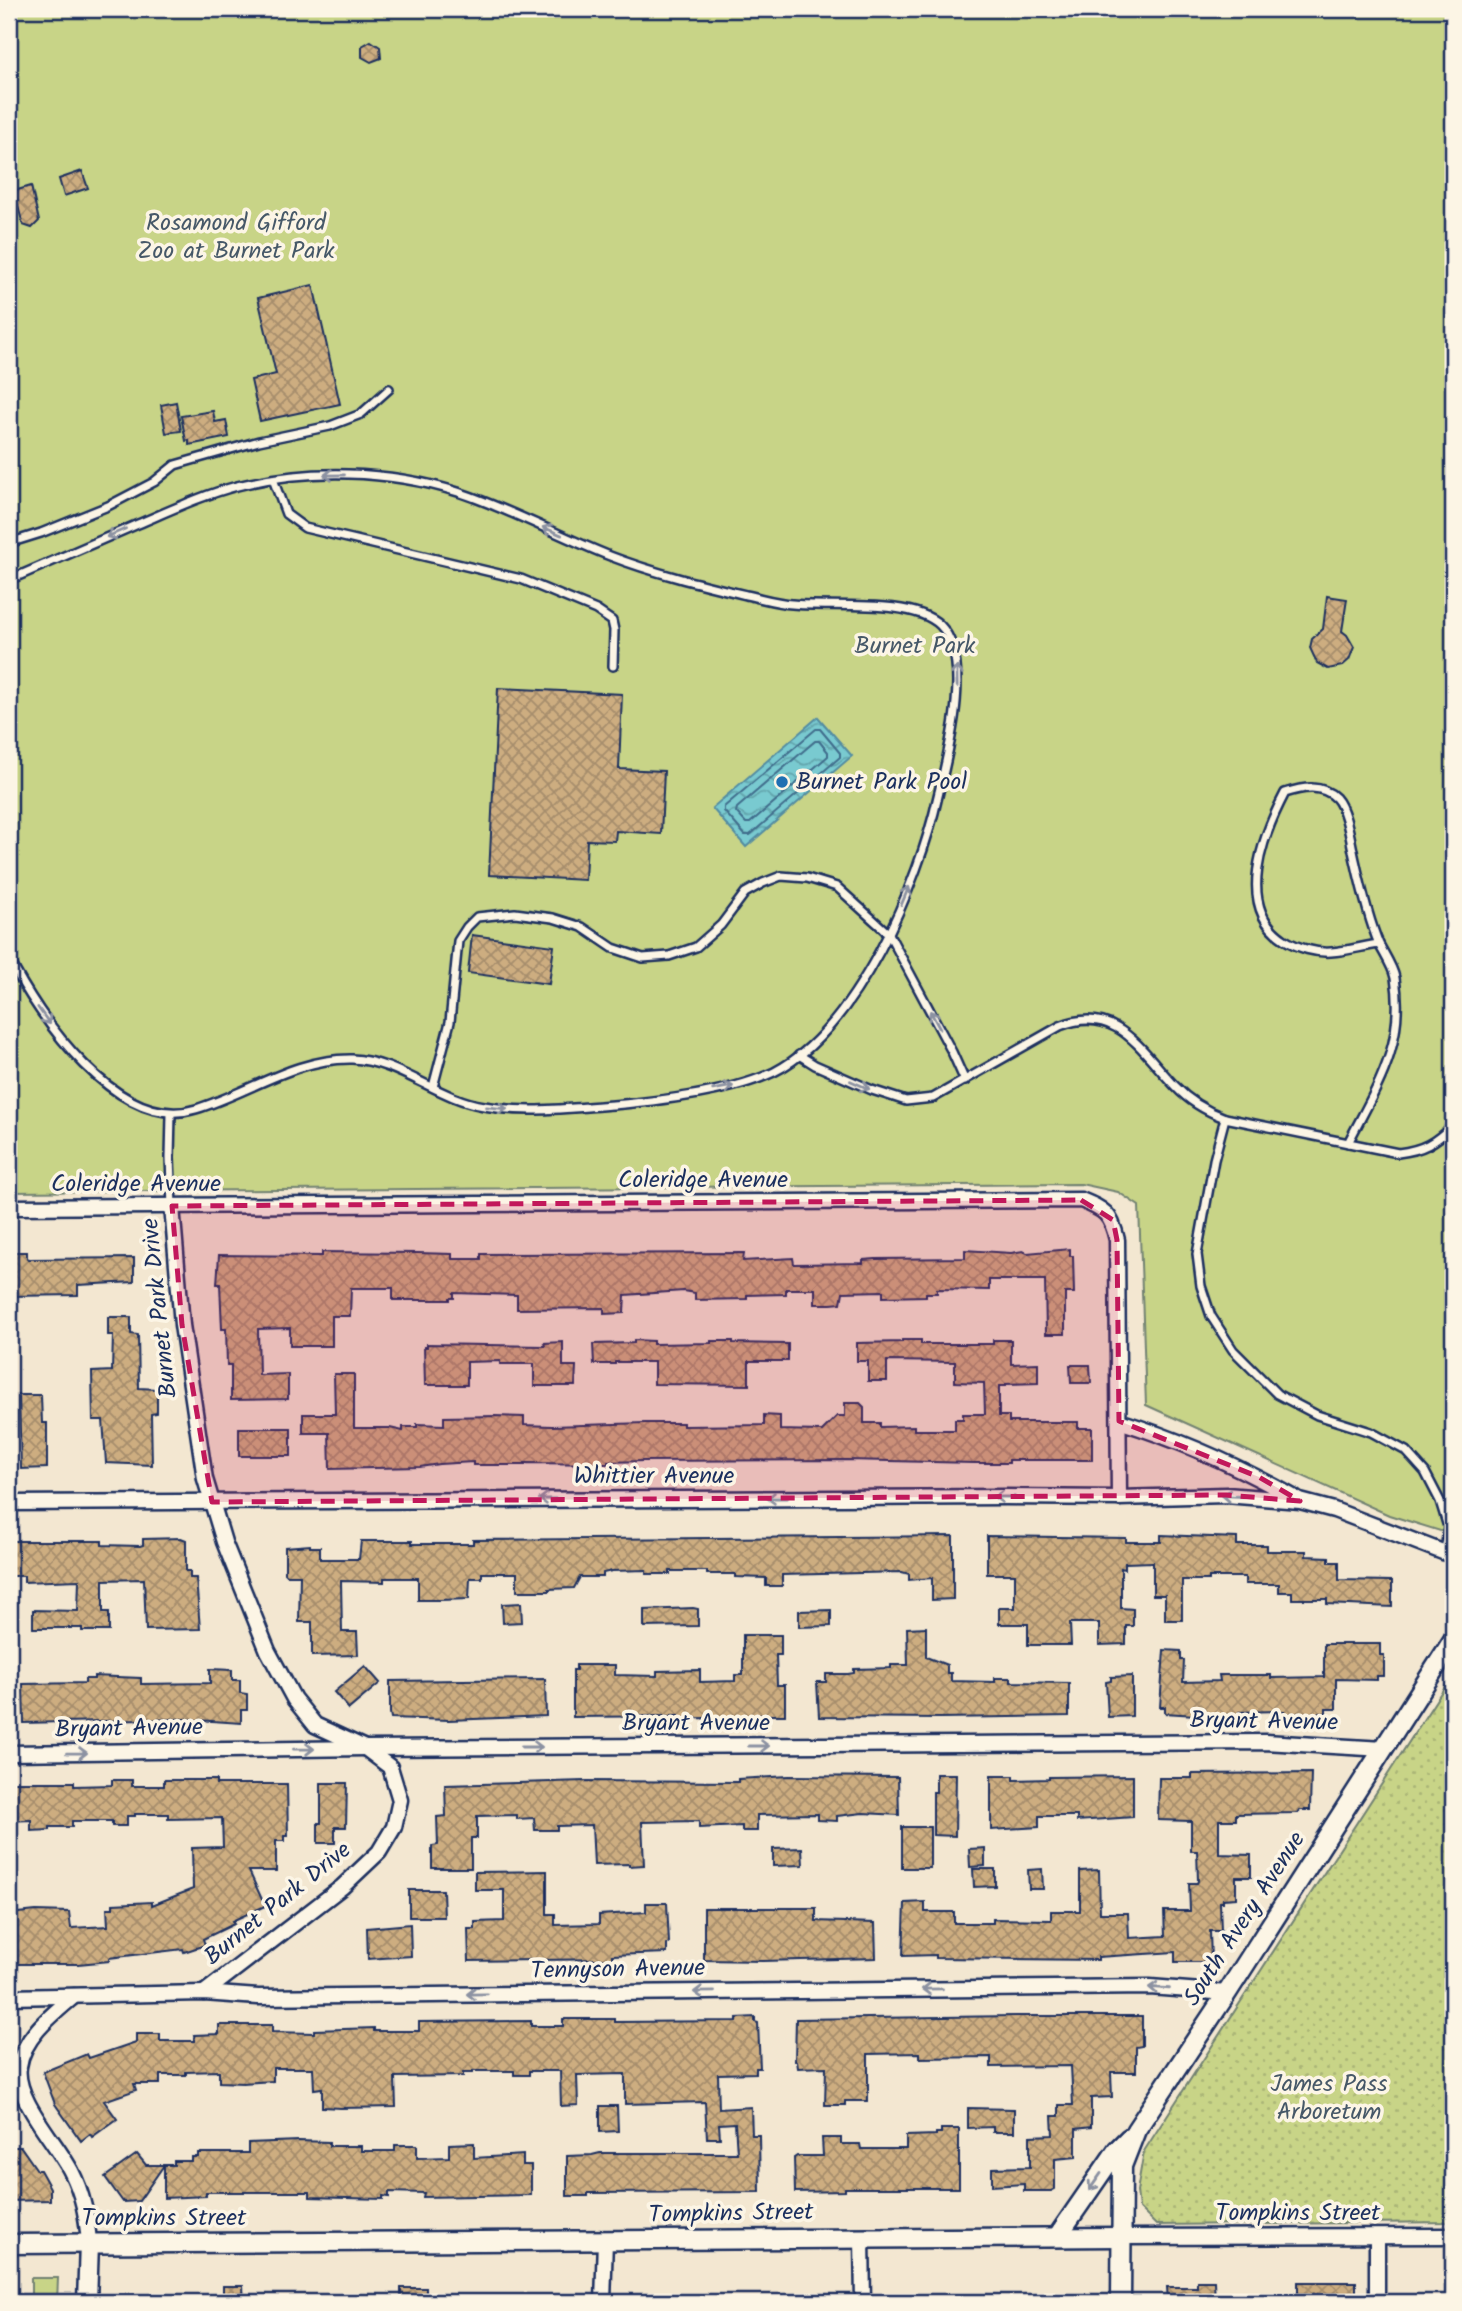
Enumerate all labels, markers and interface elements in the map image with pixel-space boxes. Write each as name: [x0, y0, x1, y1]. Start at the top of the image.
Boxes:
park label: Rosamond Gifford Zoo at Burnet Park: [137, 204, 335, 271]
one-way arrow: [323, 468, 346, 482]
one-way arrow: [542, 524, 563, 537]
one-way arrow: [106, 527, 128, 540]
park label: Burnet Park: [855, 627, 976, 666]
one-way arrow: [950, 665, 963, 688]
place label: Burnet Park Pool: [796, 763, 967, 802]
marker: Burnet Park Pool: [774, 774, 790, 790]
one-way arrow: [900, 886, 913, 908]
one-way arrow: [37, 1006, 51, 1025]
one-way arrow: [928, 1010, 941, 1031]
one-way arrow: [849, 1079, 870, 1092]
one-way arrow: [711, 1081, 734, 1094]
one-way arrow: [486, 1102, 508, 1115]
street label: Coleridge Avenue: [618, 1161, 788, 1200]
street label: Coleridge Avenue: [51, 1165, 221, 1204]
street label: Burnet Park Drive: [131, 1216, 189, 1400]
street label: Whittier Avenue: [574, 1457, 735, 1496]
one-way arrow: [1220, 1489, 1243, 1502]
one-way arrow: [993, 1490, 1016, 1504]
one-way arrow: [765, 1491, 788, 1505]
one-way arrow: [538, 1492, 561, 1506]
street label: Bryant Avenue: [1190, 1701, 1339, 1743]
street label: Bryant Avenue: [622, 1704, 770, 1743]
street label: Bryant Avenue: [55, 1708, 204, 1750]
one-way arrow: [748, 1739, 771, 1753]
one-way arrow: [520, 1740, 543, 1754]
one-way arrow: [293, 1742, 316, 1756]
one-way arrow: [65, 1746, 88, 1759]
street label: South Avery Avenue: [1174, 1824, 1316, 2014]
street label: Burnet Park Drive: [196, 1832, 361, 1976]
street label: Tennyson Avenue: [530, 1949, 706, 1991]
one-way arrow: [1148, 1981, 1171, 1994]
one-way arrow: [920, 1983, 943, 1996]
one-way arrow: [693, 1985, 716, 1999]
one-way arrow: [465, 1987, 488, 2001]
park label: James Pass Arboretum: [1271, 2065, 1387, 2132]
one-way arrow: [1088, 2172, 1102, 2192]
street label: Tompkins Street: [648, 2193, 814, 2235]
street label: Tompkins Street: [1216, 2194, 1381, 2233]
street label: Tompkins Street: [82, 2199, 247, 2238]

